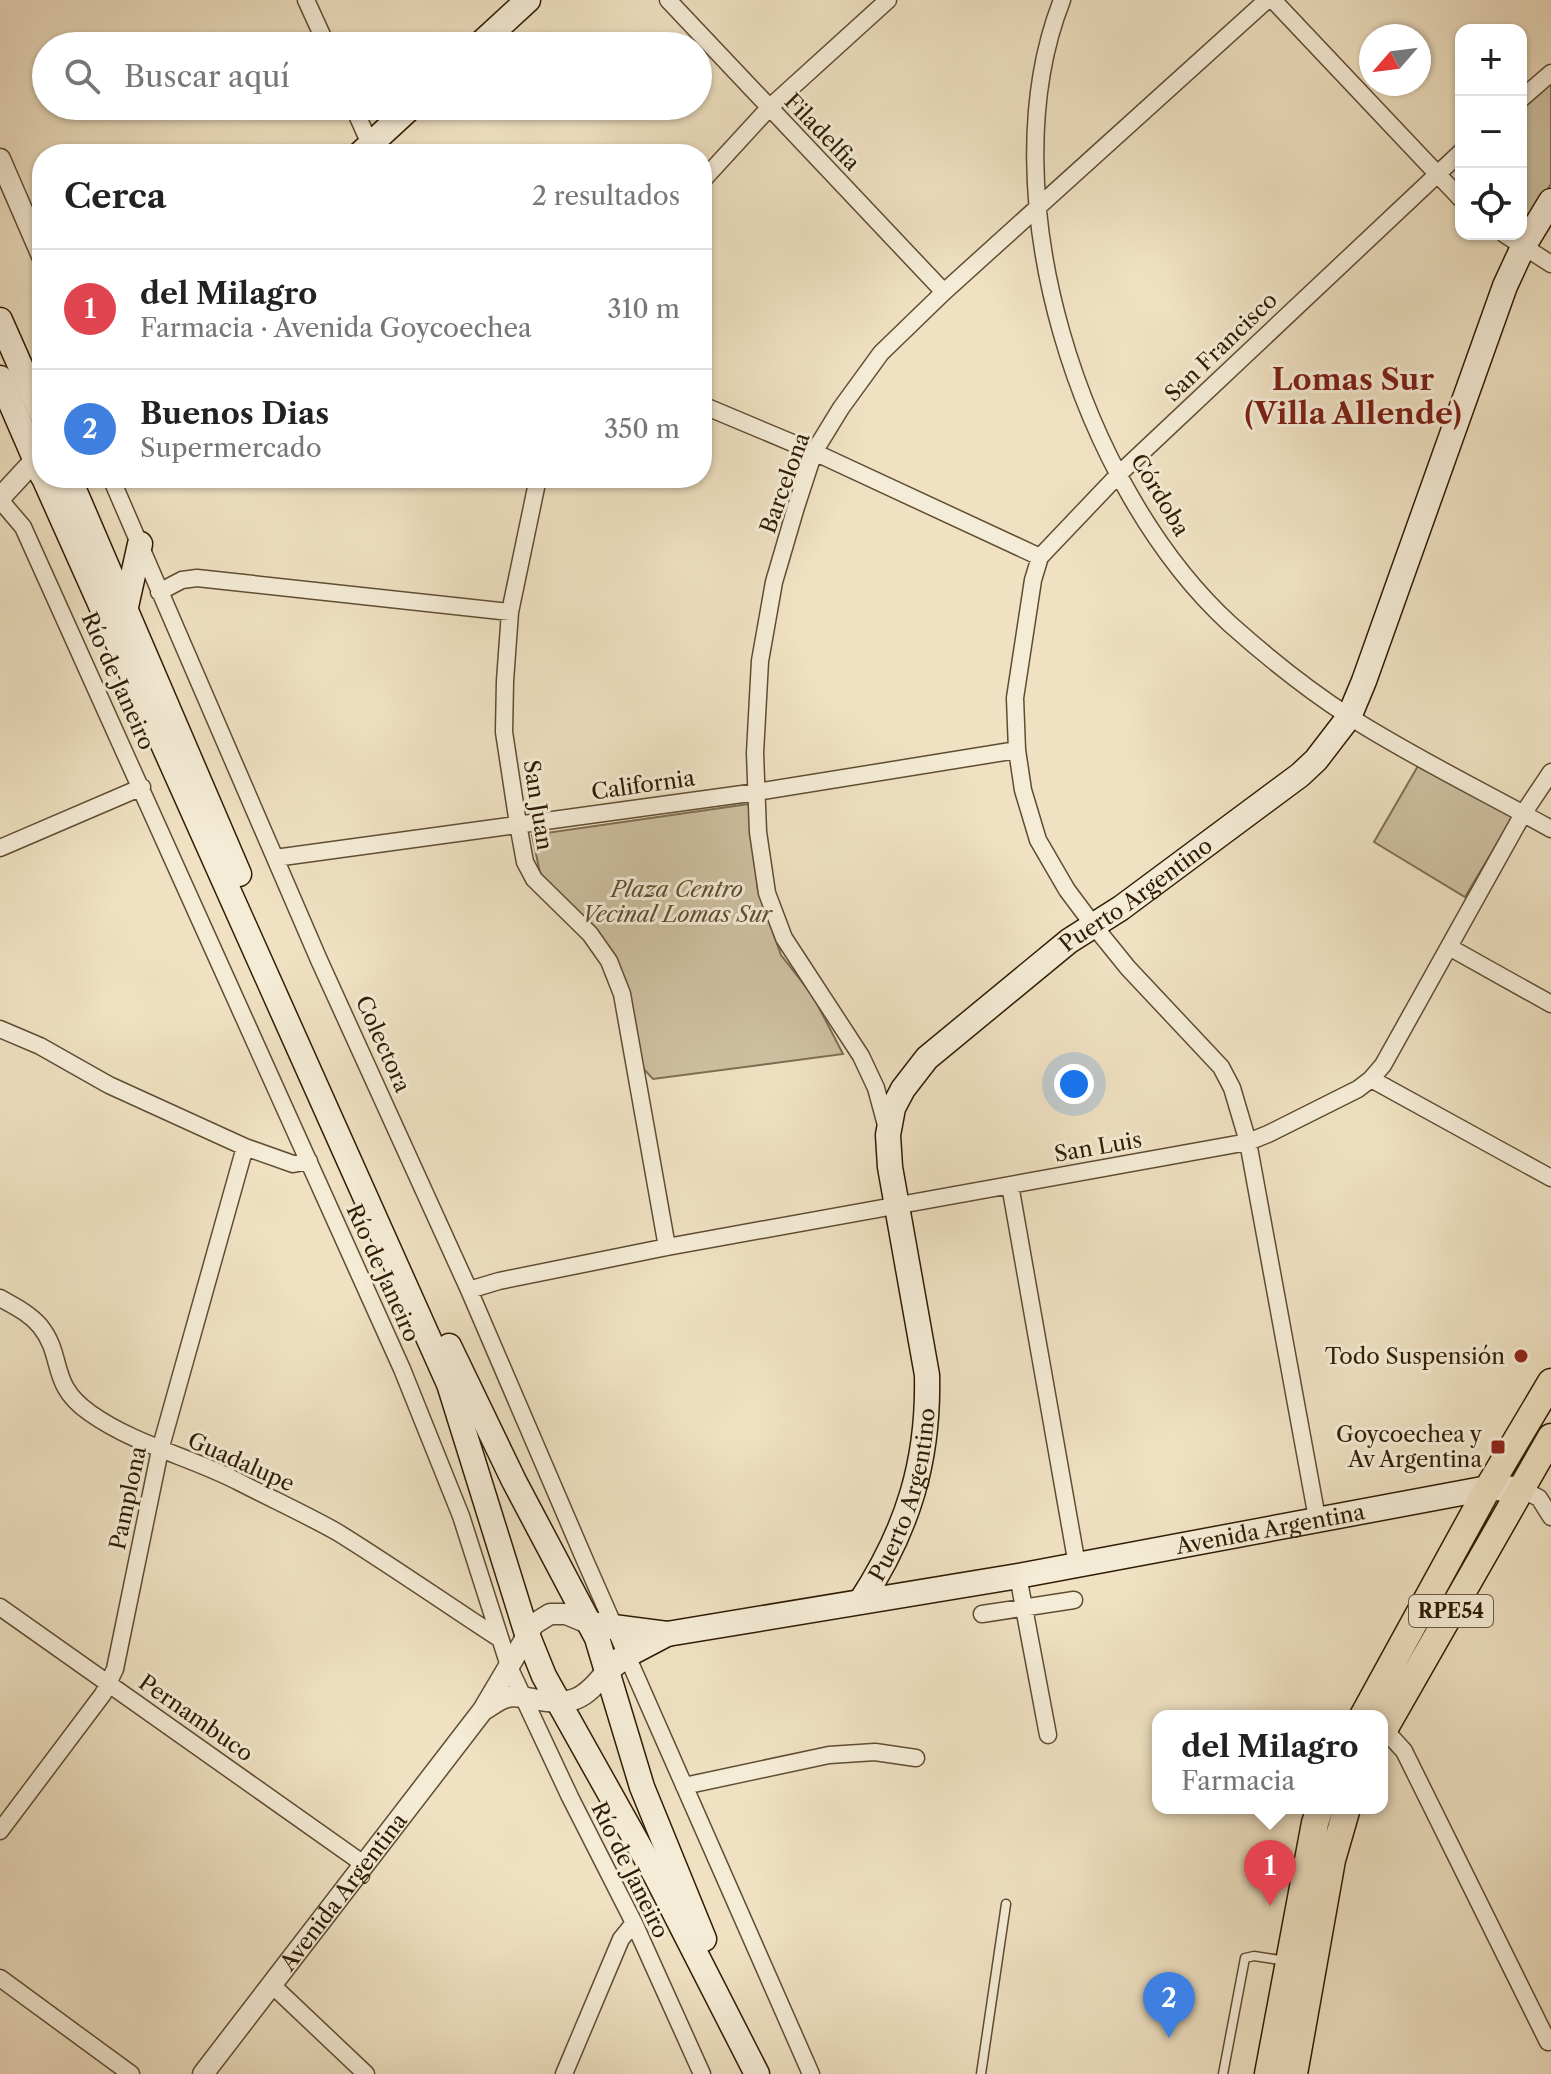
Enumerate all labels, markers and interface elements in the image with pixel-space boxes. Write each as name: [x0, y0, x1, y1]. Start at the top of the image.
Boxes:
north arrow: [1359, 24, 1431, 96]
map controls: [1455, 24, 1527, 240]
button: +: [1455, 24, 1527, 96]
search box: [32, 32, 712, 120]
icon: search: [60, 54, 104, 98]
text: Buscar aquí: [124, 58, 290, 95]
street label: Filadelfia: [779, 88, 866, 176]
button: −: [1455, 96, 1527, 168]
button: locate: [1455, 168, 1527, 240]
text: Cerca: [64, 175, 166, 217]
text: 2 resultados: [532, 180, 680, 212]
text: del Milagro: [140, 275, 317, 312]
street label: San Francisco: [1159, 287, 1283, 407]
text: 1: [84, 293, 96, 325]
text: 310 m: [607, 293, 680, 325]
text: Farmacia · Avenida Goycoechea: [140, 312, 532, 344]
district label: Lomas Sur (Villa Allende): [1244, 361, 1462, 432]
text: Buenos Dias: [140, 395, 329, 432]
text: 2: [82, 413, 98, 445]
text: 350 m: [604, 413, 680, 445]
street label: Barcelona: [754, 429, 816, 537]
text: Supermercado: [140, 432, 322, 464]
street label: Córdoba: [1125, 449, 1195, 541]
street label: Río de Janeiro: [76, 608, 160, 754]
street label: San Juan: [518, 758, 558, 852]
street label: California: [590, 764, 697, 806]
street label: Puerto Argentino: [1053, 832, 1217, 957]
park label: Plaza Centro Vecinal Lomas Sur: [582, 876, 774, 928]
street label: Colectora: [350, 992, 416, 1097]
your location: [1054, 1064, 1094, 1104]
street label: San Luis: [1052, 1126, 1144, 1168]
street label: Río de Janeiro: [341, 1200, 425, 1346]
place label: Todo Suspensión: [1325, 1343, 1505, 1370]
marker: Todo Suspensión: [1512, 1347, 1530, 1365]
street label: Puerto Argentino: [863, 1407, 940, 1586]
place label: Goycoechea y Av Argentina: [1336, 1421, 1483, 1473]
street label: Guadalupe: [184, 1427, 298, 1497]
marker: Goycoechea y Av Argentina: [1489, 1438, 1507, 1456]
street label: Pamplona: [104, 1443, 152, 1552]
street label: Avenida Argentina: [1172, 1498, 1367, 1560]
road number: RPE54: [1409, 1595, 1493, 1627]
street label: Pernambuco: [134, 1669, 258, 1767]
popup: [1152, 1710, 1388, 1814]
text: del Milagro: [1181, 1728, 1359, 1765]
text: Farmacia: [1181, 1765, 1295, 1797]
street label: Río de Janeiro: [585, 1798, 675, 1942]
street label: Avenida Argentina: [273, 1807, 413, 1977]
pin: 1: [1244, 1840, 1296, 1906]
pin: 2: [1143, 1972, 1195, 2038]

